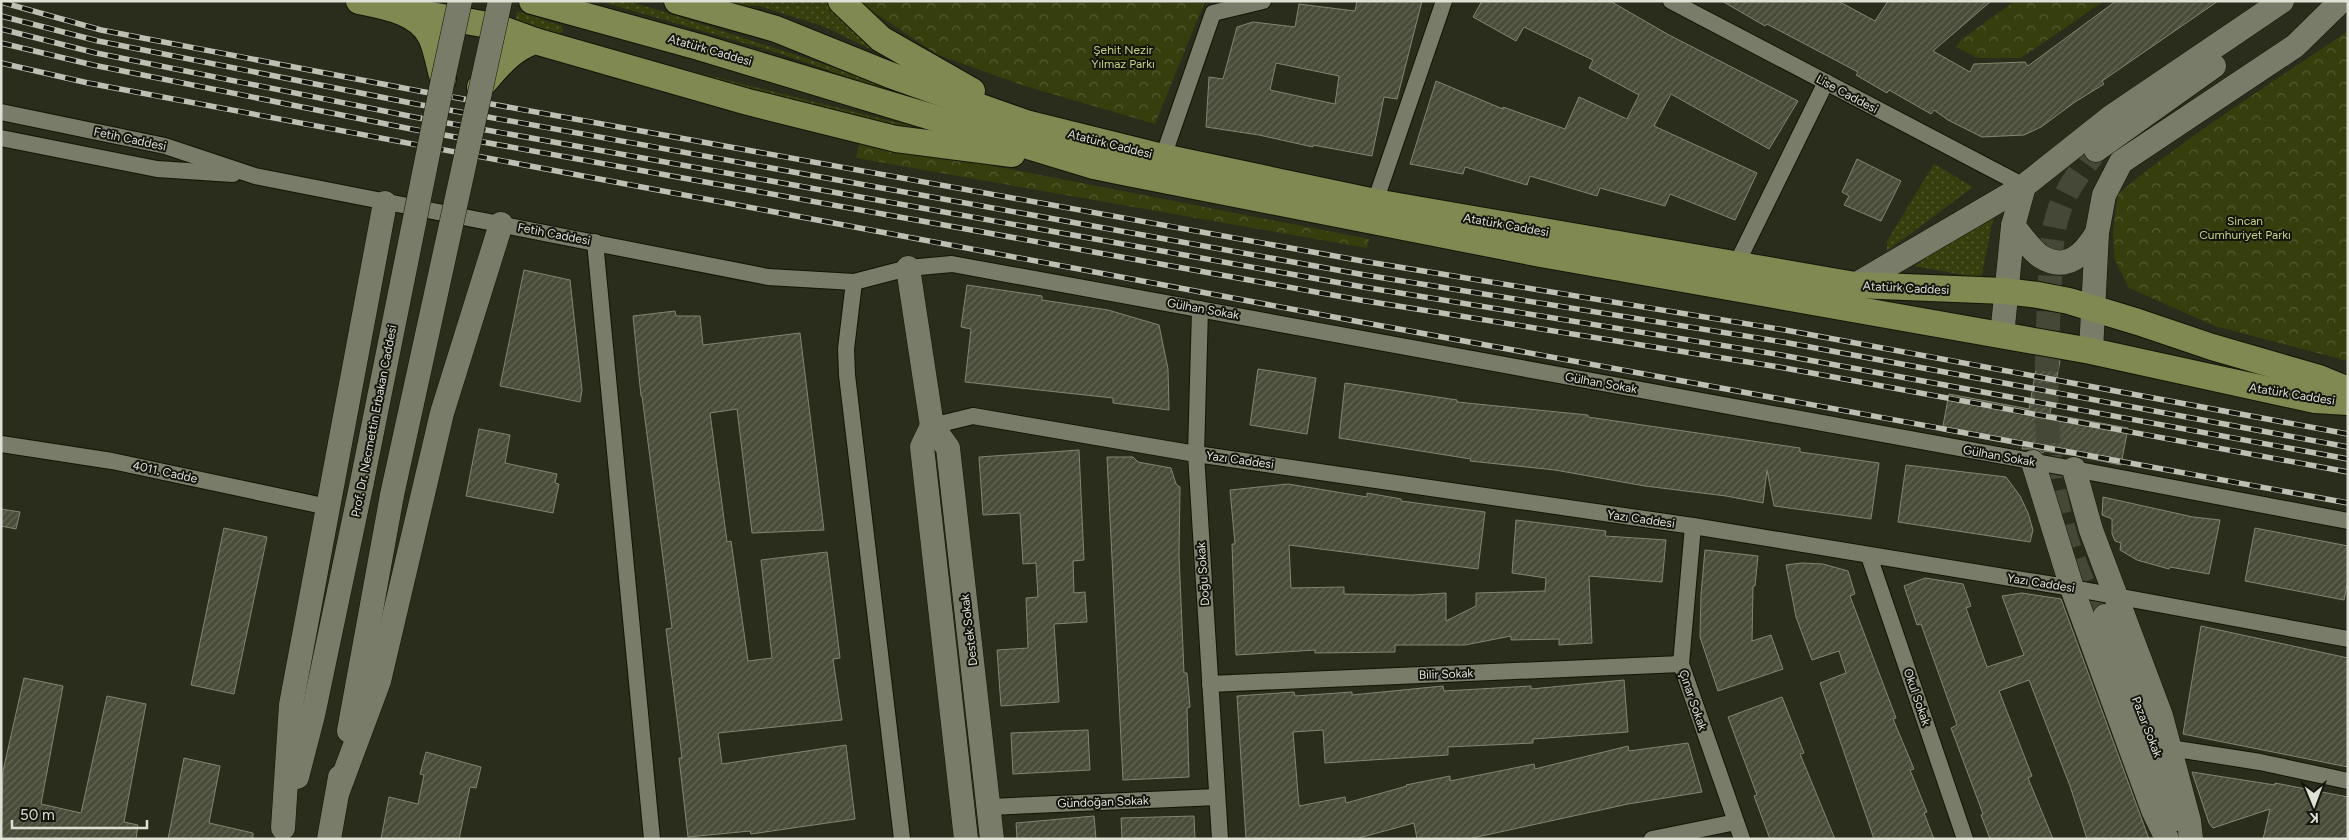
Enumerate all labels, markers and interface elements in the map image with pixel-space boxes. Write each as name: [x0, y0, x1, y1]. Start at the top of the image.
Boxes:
street label: Atatürk Caddesi: [666, 31, 754, 69]
park label: Şehit Nezir Yılmaz Parkı: [1091, 43, 1155, 71]
street label: Lise Caddesi: [1814, 72, 1880, 116]
street label: Fetih Caddesi: [92, 124, 168, 154]
street label: Atatürk Caddesi: [1066, 127, 1154, 161]
street label: Atatürk Caddesi: [1462, 211, 1550, 239]
park label: Sincan Cumhuriyet Parkı: [2199, 214, 2291, 242]
street label: Fetih Caddesi: [516, 220, 592, 248]
street label: Atatürk Caddesi: [1862, 279, 1950, 297]
street label: Gülhan Sokak: [1166, 296, 1240, 322]
street label: Prof. Dr. Necmettin Erbakan Caddesi: [348, 324, 400, 518]
street label: Gülhan Sokak: [1564, 370, 1638, 396]
street label: Atatürk Caddesi: [2248, 380, 2336, 408]
street label: Gülhan Sokak: [1962, 443, 2036, 469]
street label: Yazı Caddesi: [1205, 448, 1275, 472]
street label: 4011. Cadde: [131, 458, 199, 486]
street label: Yazı Caddesi: [1606, 507, 1676, 531]
street label: Doğu Sokak: [1194, 541, 1212, 606]
street label: Yazı Caddesi: [2006, 571, 2076, 595]
street label: Destek Sokak: [958, 593, 980, 667]
street label: Bilir Sokak: [1419, 666, 1474, 682]
street label: Okul Sokak: [1901, 667, 1933, 728]
street label: Çınar Sokak: [1676, 668, 1710, 732]
street label: Pazar Sokak: [2129, 695, 2165, 760]
north arrow: [2289, 780, 2339, 830]
street label: Gündoğan Sokak: [1057, 793, 1149, 811]
scale bar: [12, 798, 148, 830]
text: 50 m: [20, 806, 55, 824]
text: K: [2309, 809, 2319, 826]

